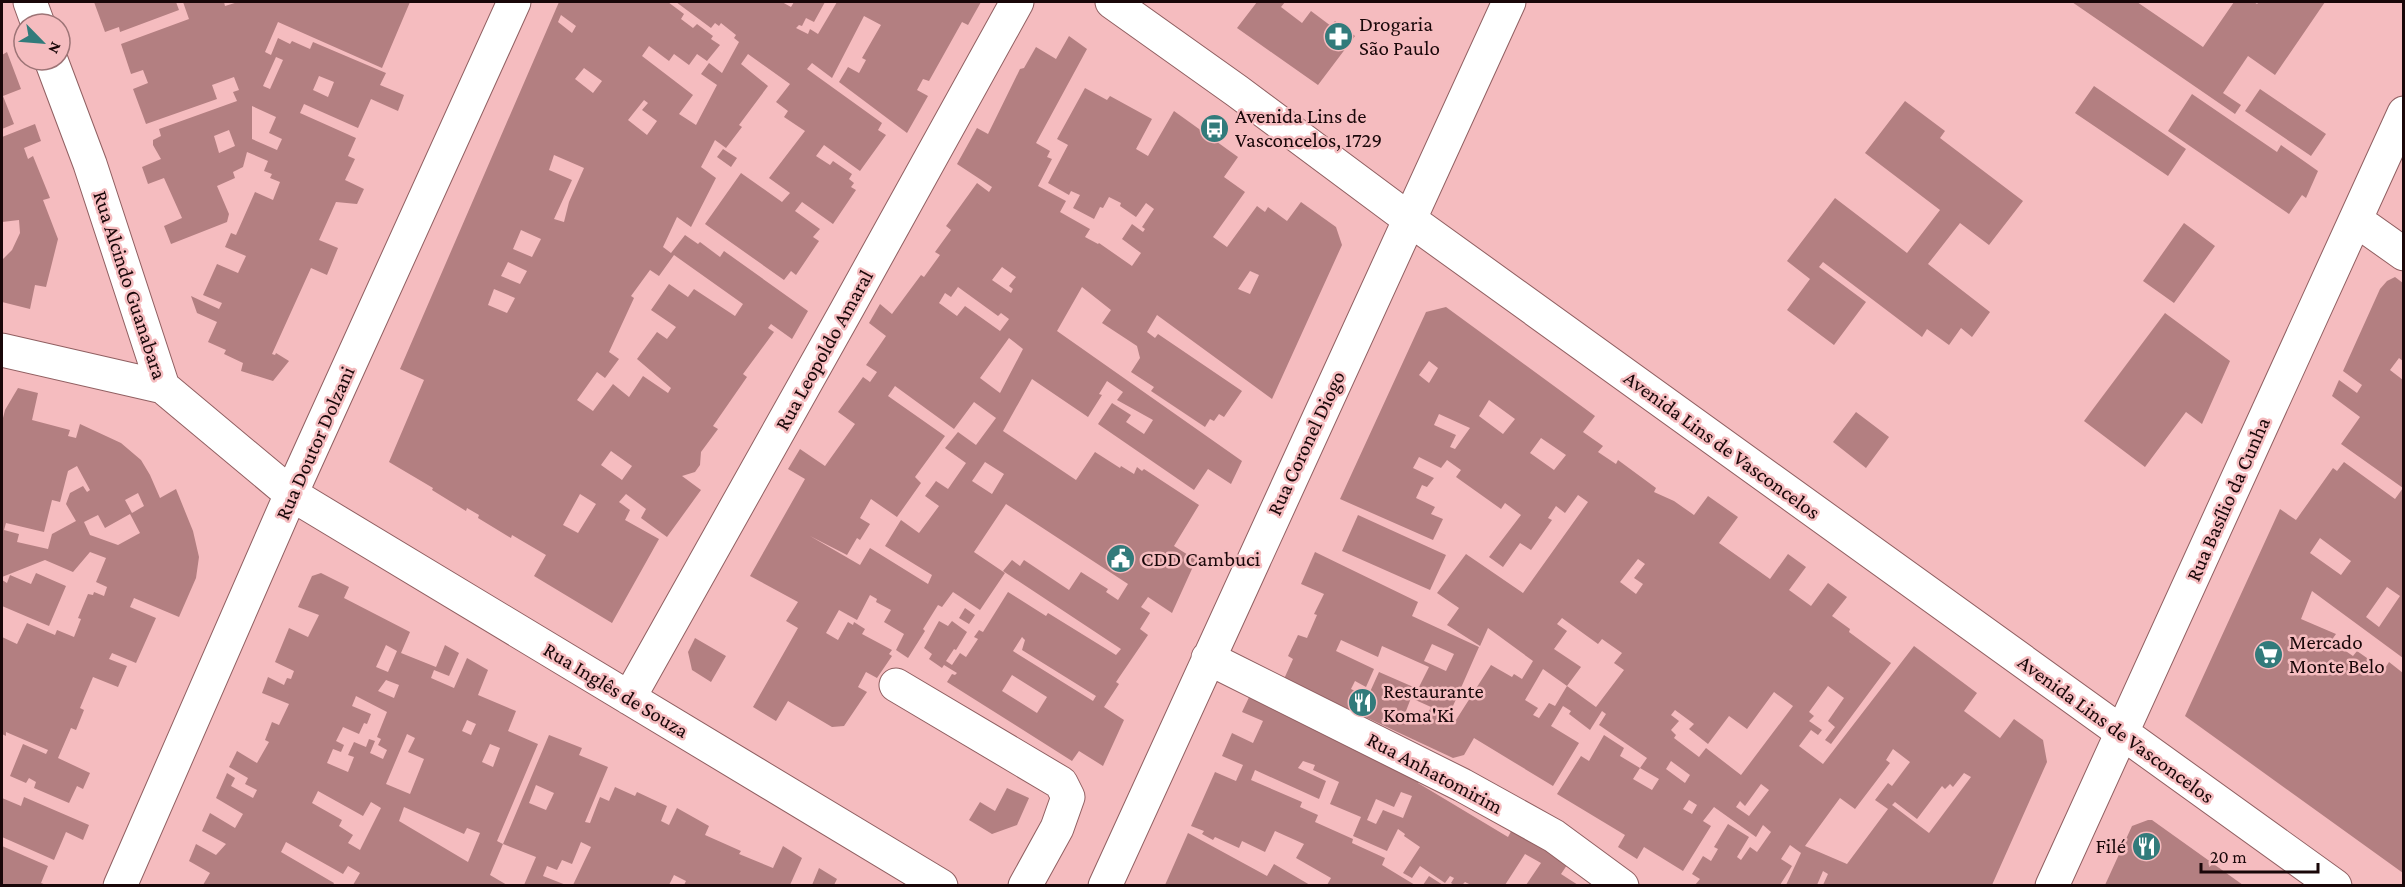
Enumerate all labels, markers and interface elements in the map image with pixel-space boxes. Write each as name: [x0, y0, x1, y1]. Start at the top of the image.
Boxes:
north arrow: [12, 12, 72, 72]
place label: Drogaria São Paulo: [1359, 12, 1440, 60]
pharmacy icon: Drogaria São Paulo: [1322, 20, 1354, 52]
text: N: [45, 40, 65, 57]
place label: Avenida Lins de Vasconcelos, 1729: [1235, 104, 1382, 152]
bus stop icon: Avenida Lins de Vasconcelos, 1729: [1198, 112, 1230, 144]
street label: Rua Alcindo Guanabara: [88, 188, 172, 383]
street label: Rua Leopoldo Amaral: [770, 266, 878, 434]
street label: Rua Doutor Dolzani: [270, 362, 360, 524]
street label: Avenida Lins de Vasconcelos: [1619, 366, 1825, 524]
street label: Rua Coronel Diogo: [1262, 367, 1350, 519]
street label: Rua Basílio da Cunha: [2181, 413, 2275, 585]
public building icon: CDD Cambuci: [1104, 543, 1136, 575]
place label: CDD Cambuci: [1141, 547, 1261, 571]
place label: Mercado Monte Belo: [2289, 630, 2385, 678]
street label: Rua Inglês de Souza: [539, 637, 693, 743]
supermarket icon: Mercado Monte Belo: [2252, 638, 2284, 670]
street label: Avenida Lins de Vasconcelos: [2013, 650, 2219, 808]
place label: Restaurante Koma'Ki: [1383, 679, 1484, 727]
restaurant icon: Restaurante Koma'Ki: [1346, 687, 1378, 719]
street label: Rua Anhatomirim: [1363, 727, 1507, 819]
restaurant icon: Filé: [2131, 830, 2163, 862]
place label: Filé: [2096, 834, 2126, 858]
scale bar: [2201, 836, 2318, 874]
text: 20 m: [2210, 847, 2247, 867]

